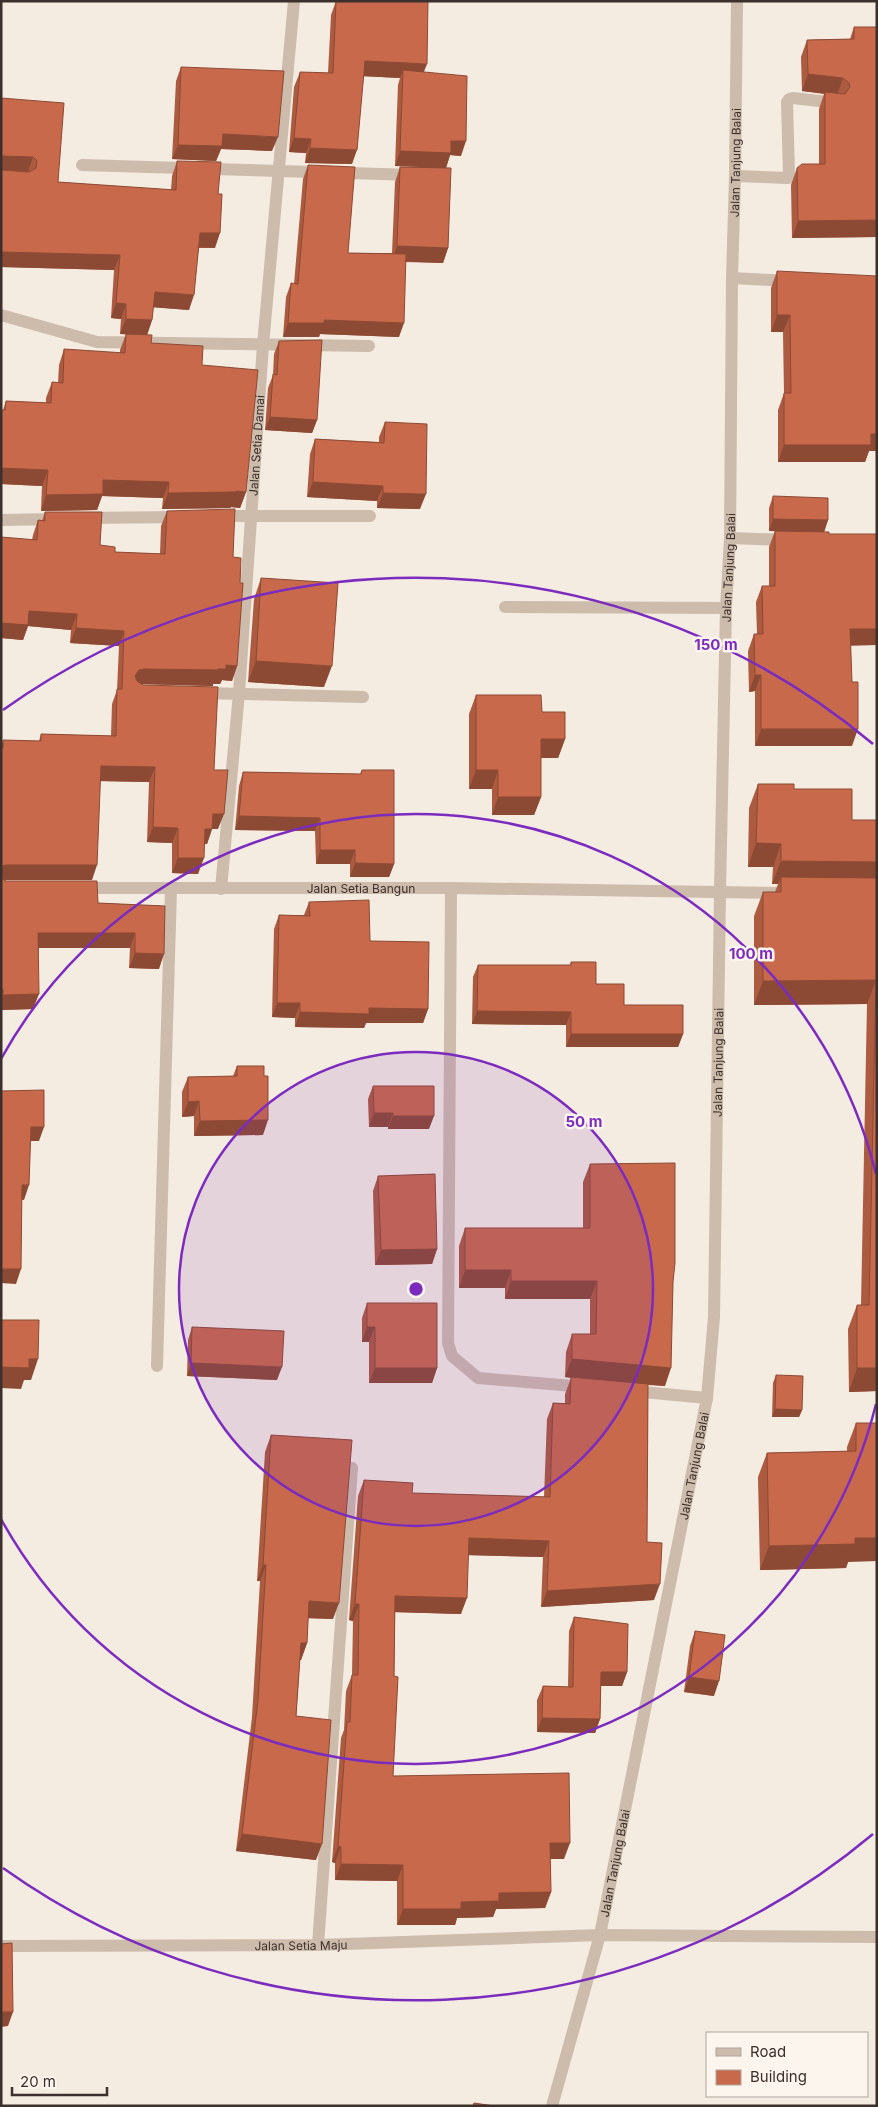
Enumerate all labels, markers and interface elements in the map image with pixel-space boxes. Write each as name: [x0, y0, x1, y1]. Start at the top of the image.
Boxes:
street label: Jalan Tanjung Balai: [726, 108, 743, 218]
street label: Jalan Setia Damai: [245, 394, 267, 496]
street label: Jalan Tanjung Balai: [718, 513, 738, 622]
text: 150 m: [694, 635, 738, 654]
street label: Jalan Setia Bangun: [307, 881, 415, 896]
text: 100 m: [729, 944, 773, 963]
street label: Jalan Tanjung Balai: [709, 1008, 726, 1117]
text: 50 m: [566, 1112, 602, 1131]
centre of rings: [407, 1280, 425, 1298]
street label: Jalan Tanjung Balai: [675, 1411, 712, 1521]
street label: Jalan Tanjung Balai: [596, 1808, 632, 1918]
street label: Jalan Setia Maju: [254, 1936, 348, 1953]
legend: [706, 2032, 868, 2097]
text: Road: [750, 2042, 786, 2061]
scale bar: [12, 2064, 108, 2096]
text: Building: [750, 2067, 807, 2086]
text: 20 m: [20, 2072, 56, 2091]

